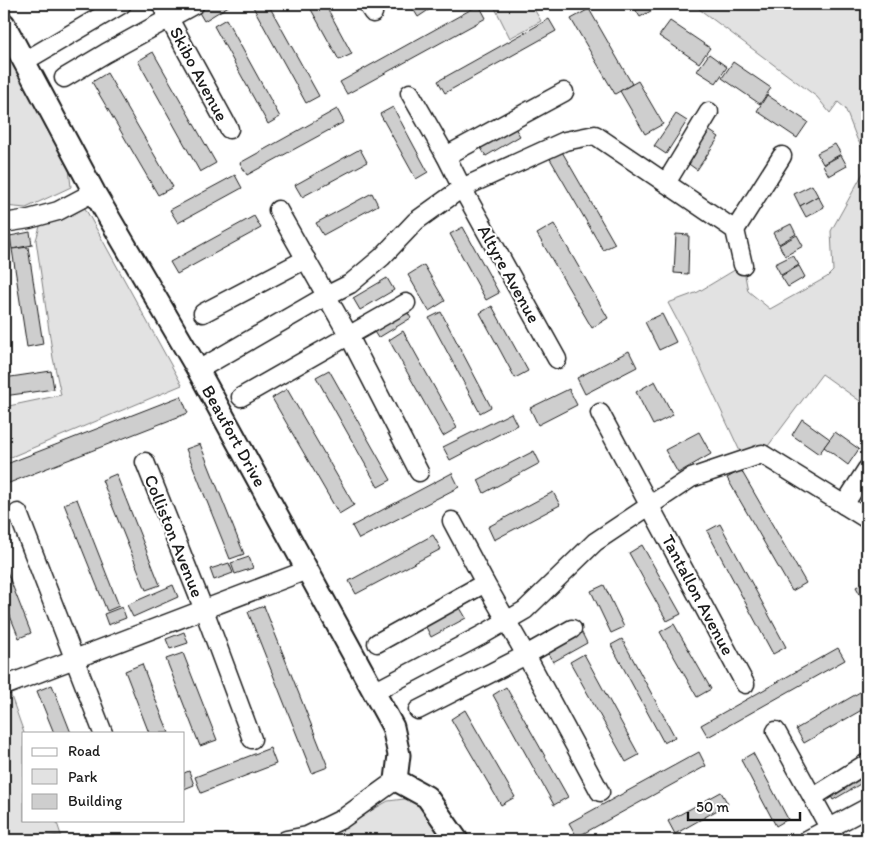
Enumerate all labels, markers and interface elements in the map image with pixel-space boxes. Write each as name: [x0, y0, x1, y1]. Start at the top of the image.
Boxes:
street label: Skibo Avenue: [165, 23, 233, 125]
street label: Altyre Avenue: [473, 221, 545, 327]
street label: Beaufort Drive: [197, 381, 271, 491]
street label: Colliston Avenue: [139, 471, 209, 601]
street label: Tantallon Avenue: [657, 531, 739, 659]
legend: [22, 732, 185, 822]
text: Road: [68, 742, 101, 760]
text: Park: [68, 768, 98, 786]
scale bar: [688, 789, 801, 821]
text: Building: [68, 792, 122, 810]
text: 50 m: [696, 798, 729, 816]

